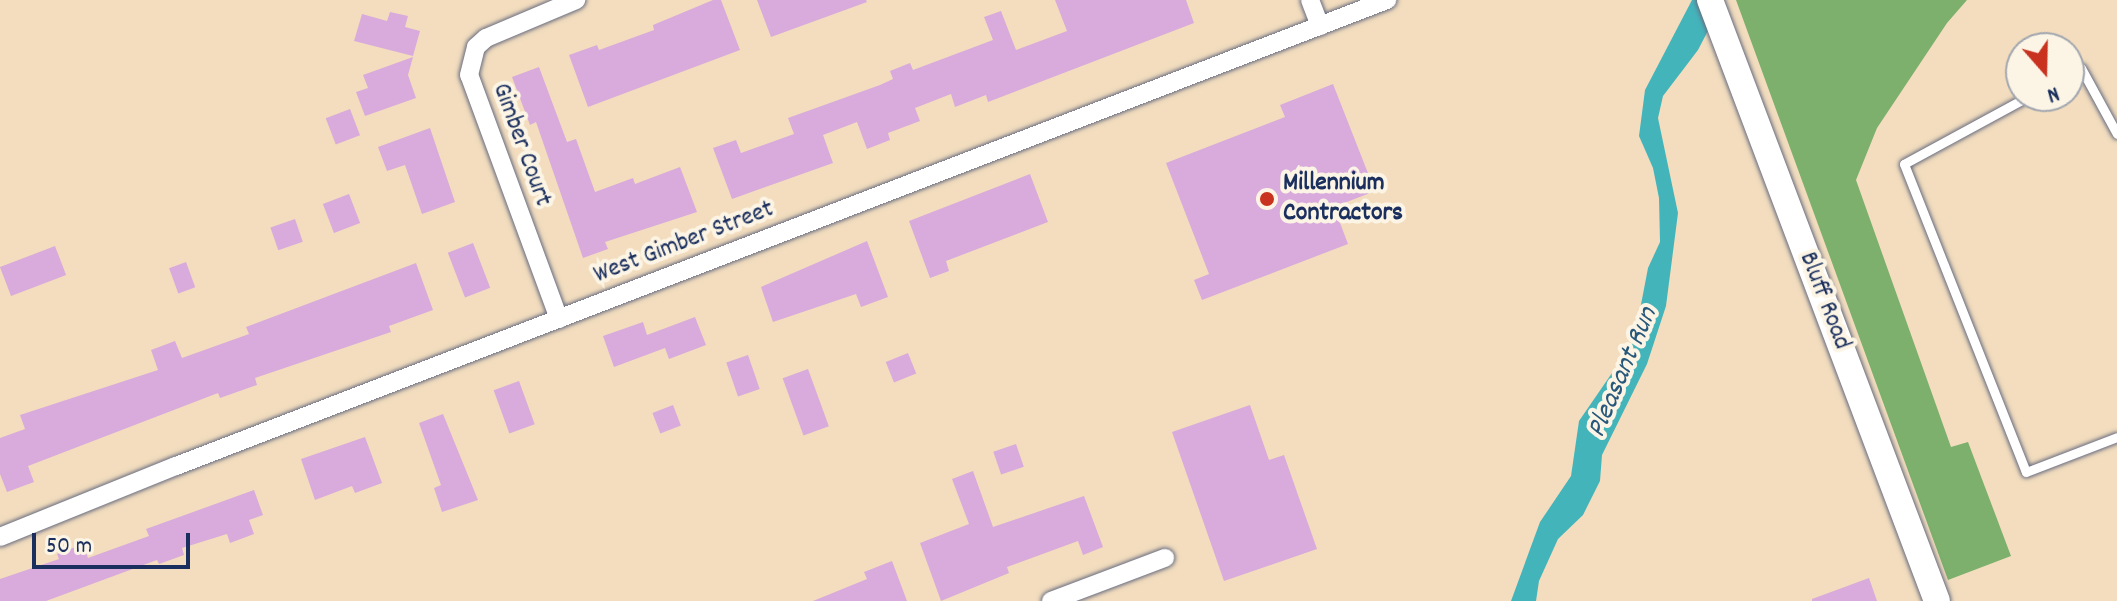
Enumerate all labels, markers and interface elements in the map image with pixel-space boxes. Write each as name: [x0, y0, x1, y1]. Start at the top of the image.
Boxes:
north arrow: [2005, 32, 2085, 112]
text: N: [2042, 77, 2063, 110]
street label: Gimber Court: [484, 79, 558, 211]
place label: Millennium Contractors: [1283, 168, 1403, 230]
marker: Millennium Contractors: [1258, 190, 1276, 208]
street label: West Gimber Street: [590, 194, 778, 292]
street label: Bluff Road: [1791, 248, 1857, 354]
water label: Pleasant Run: [1582, 303, 1666, 443]
scale bar: [36, 517, 194, 567]
text: 50 m: [46, 530, 92, 564]

